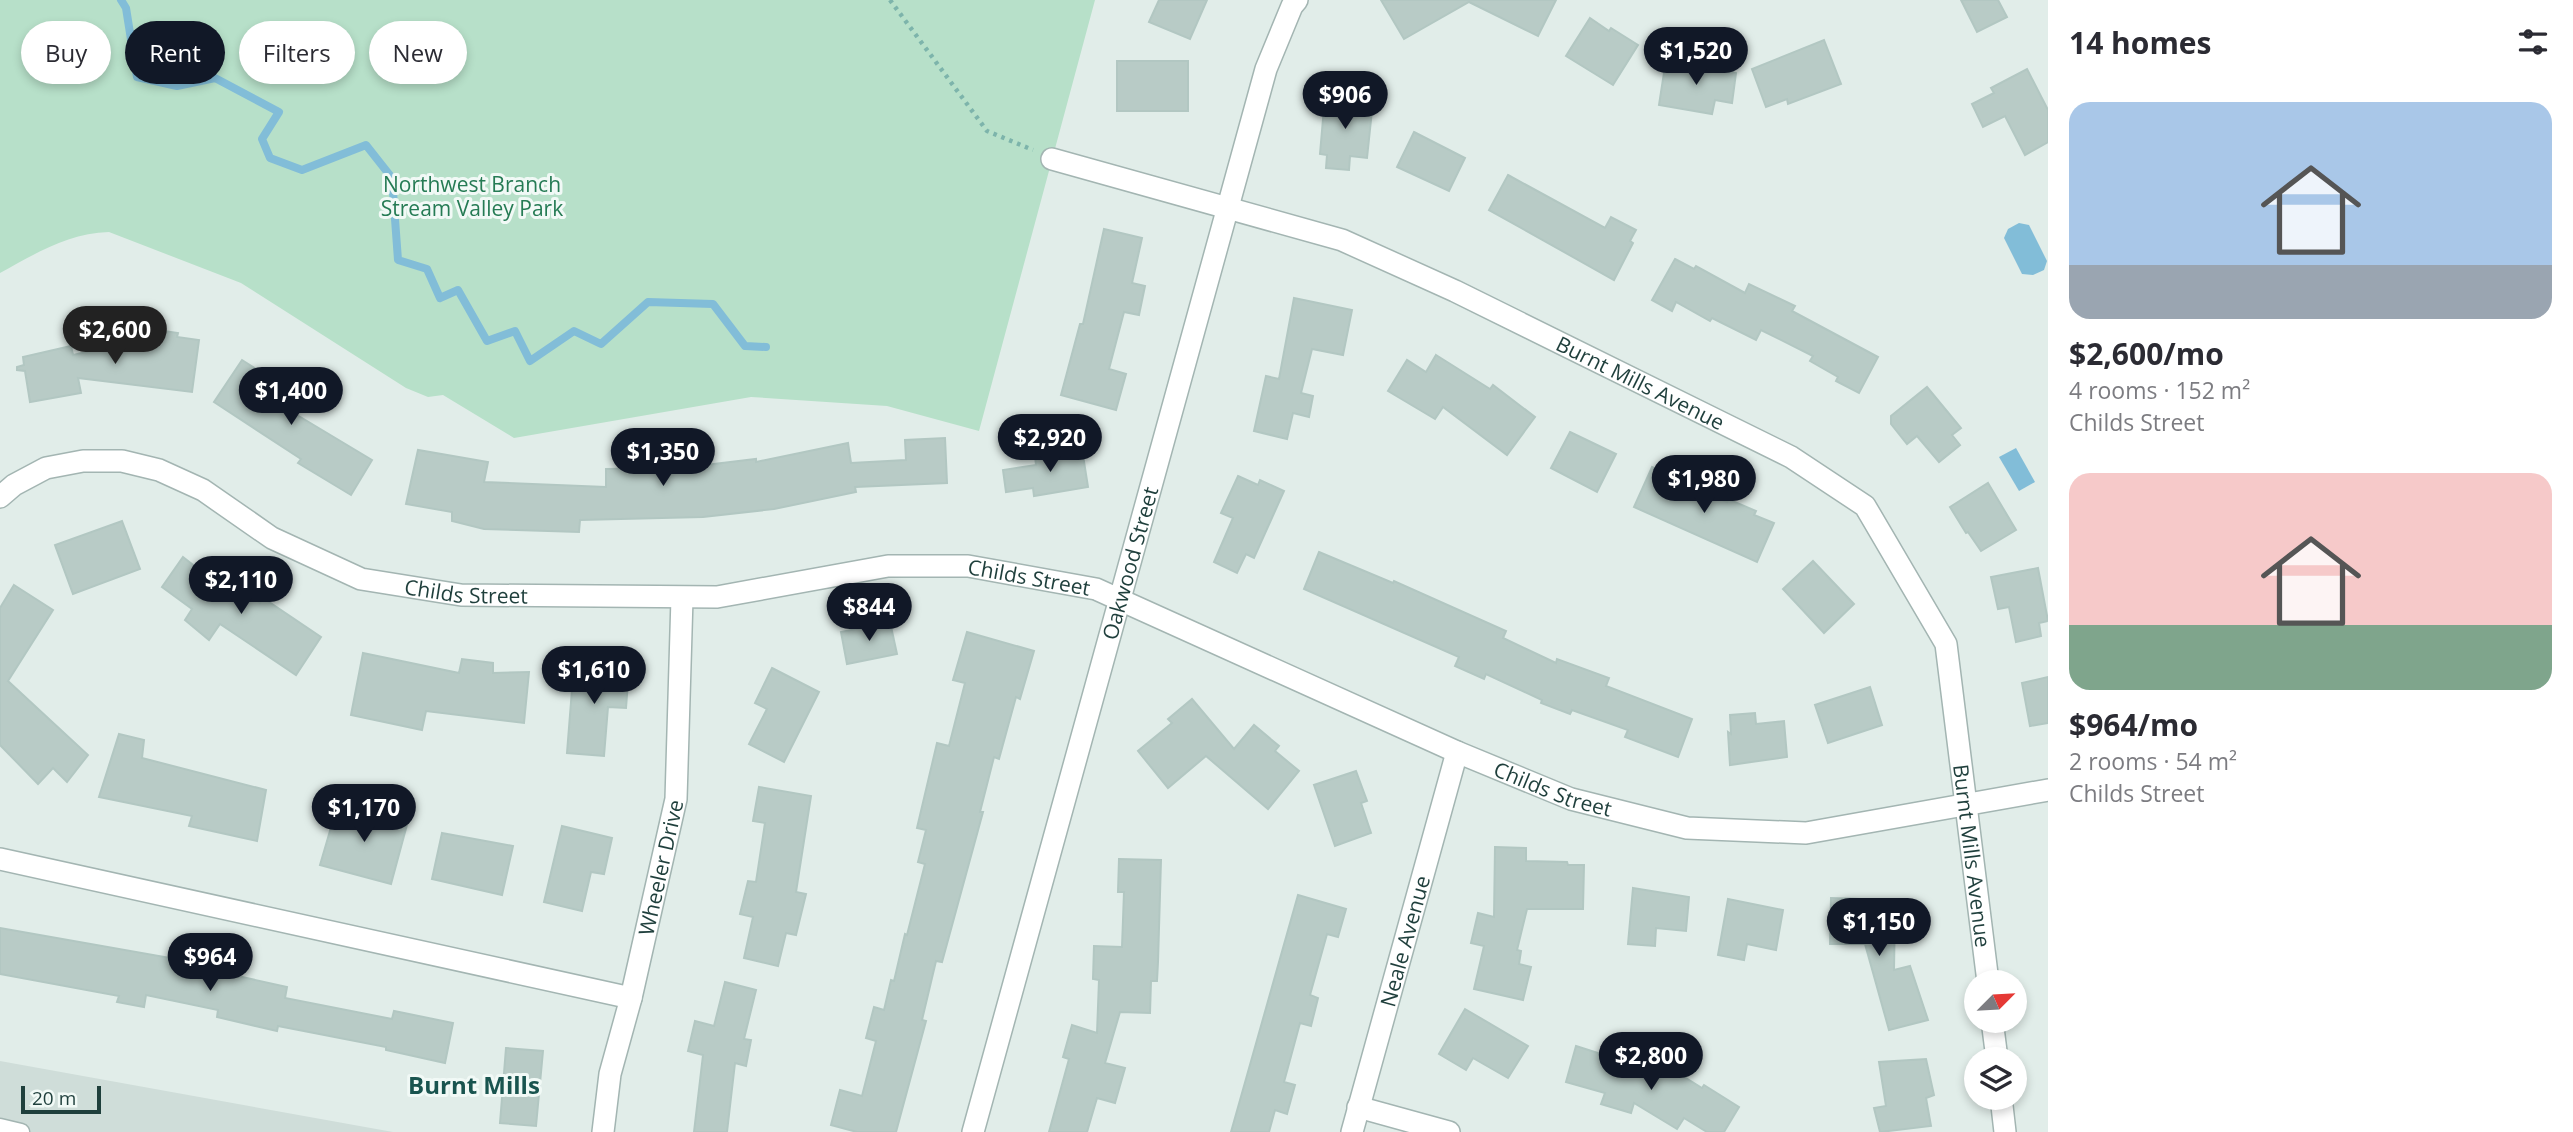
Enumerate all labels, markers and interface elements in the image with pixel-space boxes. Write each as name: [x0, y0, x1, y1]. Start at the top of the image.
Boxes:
chip: Buy: [21, 21, 111, 84]
chip: Rent: [125, 21, 225, 84]
chip: Filters: [239, 21, 355, 84]
chip: New: [369, 21, 467, 84]
text: 14 homes: [2069, 22, 2212, 63]
icon: filters: [2514, 23, 2552, 61]
pin: $1,520: [1639, 28, 1753, 87]
text: $1,520: [1660, 34, 1732, 66]
pin: $906: [1304, 72, 1386, 131]
text: $906: [1319, 78, 1371, 110]
icon: home: [2248, 147, 2374, 273]
park label: Northwest Branch Stream Valley Park: [381, 170, 563, 222]
pin: $2,600: [58, 306, 172, 366]
text: $2,600: [79, 313, 151, 345]
street label: Burnt Mills Avenue: [1552, 329, 1729, 436]
text: $2,600/mo: [2069, 333, 2224, 374]
pin: $1,400: [234, 368, 348, 427]
text: $1,400: [255, 374, 327, 406]
text: 4 rooms · 152 m²: [2069, 374, 2250, 406]
text: Childs Street: [2069, 406, 2204, 438]
pin: $2,920: [993, 414, 1107, 474]
text: $2,920: [1014, 421, 1086, 453]
pin: $1,350: [606, 428, 720, 488]
text: $1,350: [627, 435, 699, 467]
pin: $1,980: [1647, 456, 1761, 515]
text: $1,980: [1668, 462, 1740, 494]
street label: Oakwood Street: [1095, 483, 1164, 643]
icon: home: [2248, 518, 2374, 644]
street label: Childs Street: [966, 552, 1093, 602]
pin: $2,110: [184, 556, 298, 616]
text: $2,110: [205, 563, 277, 595]
street label: Childs Street: [403, 572, 528, 610]
pin: $844: [828, 584, 910, 643]
text: $844: [843, 590, 895, 622]
pin: $1,610: [537, 646, 651, 706]
text: $1,610: [558, 653, 630, 685]
text: $964/mo: [2069, 704, 2198, 745]
text: 2 rooms · 54 m²: [2069, 745, 2237, 777]
street label: Childs Street: [1490, 755, 1615, 823]
street label: Burnt Mills Avenue: [1947, 763, 1998, 949]
text: Childs Street: [2069, 777, 2204, 809]
pin: $1,170: [307, 784, 421, 844]
text: $1,170: [328, 791, 400, 823]
street label: Wheeler Drive: [632, 797, 689, 938]
street label: Neale Avenue: [1373, 872, 1436, 1010]
pin: $1,150: [1822, 898, 1936, 958]
text: $1,150: [1843, 905, 1915, 937]
pin: $964: [169, 934, 251, 993]
text: $964: [184, 940, 236, 972]
north arrow: [1964, 970, 2026, 1032]
map controls: [1964, 970, 2027, 1110]
pin: $2,800: [1594, 1032, 1708, 1092]
text: $2,800: [1615, 1039, 1687, 1071]
button: layers: [1964, 1047, 2027, 1110]
district label: Burnt Mills: [408, 1068, 540, 1101]
scale bar: [21, 1083, 102, 1115]
text: 20 m: [32, 1085, 76, 1111]

